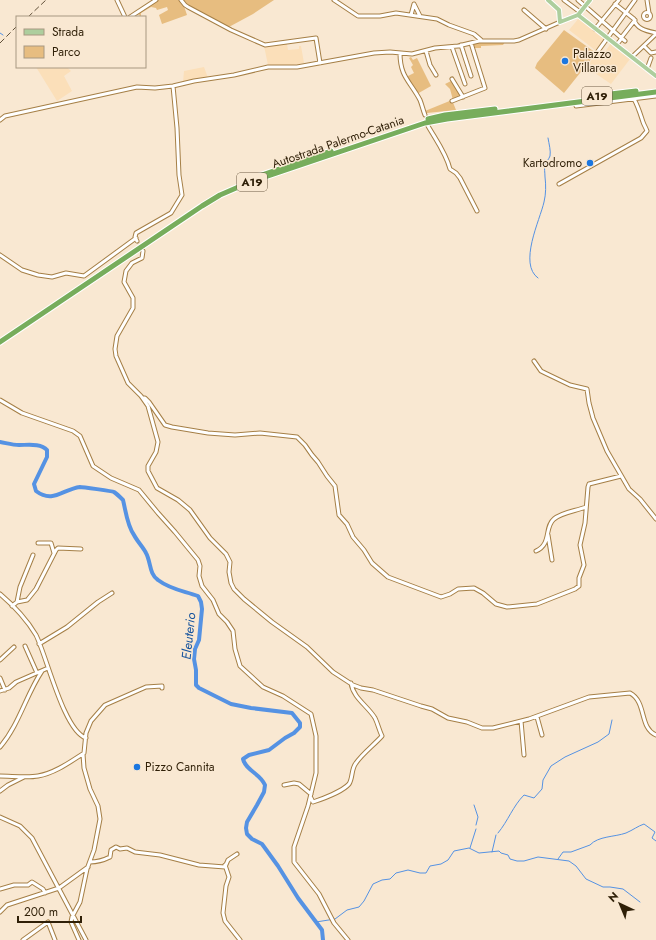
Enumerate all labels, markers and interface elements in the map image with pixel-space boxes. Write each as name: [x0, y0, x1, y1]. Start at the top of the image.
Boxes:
legend: [16, 16, 146, 68]
text: Strada: [52, 23, 84, 41]
text: Parco: [52, 43, 81, 61]
place label: Palazzo Villarosa: [573, 45, 617, 77]
marker: Palazzo Villarosa: [560, 56, 570, 66]
road number: A19: [582, 87, 612, 105]
street label: Autostrada Palermo-Catania: [270, 111, 407, 173]
place label: Kartodromo: [523, 154, 582, 172]
marker: Kartodromo: [585, 158, 595, 168]
road number: A19: [237, 173, 267, 191]
water label: Eleuterio: [177, 612, 200, 660]
place label: Pizzo Cannita: [145, 758, 215, 776]
marker: Pizzo Cannita: [132, 762, 142, 772]
north arrow: [600, 884, 640, 924]
text: N: [604, 888, 622, 906]
scale bar: [18, 898, 81, 924]
text: 200 m: [24, 903, 58, 921]

